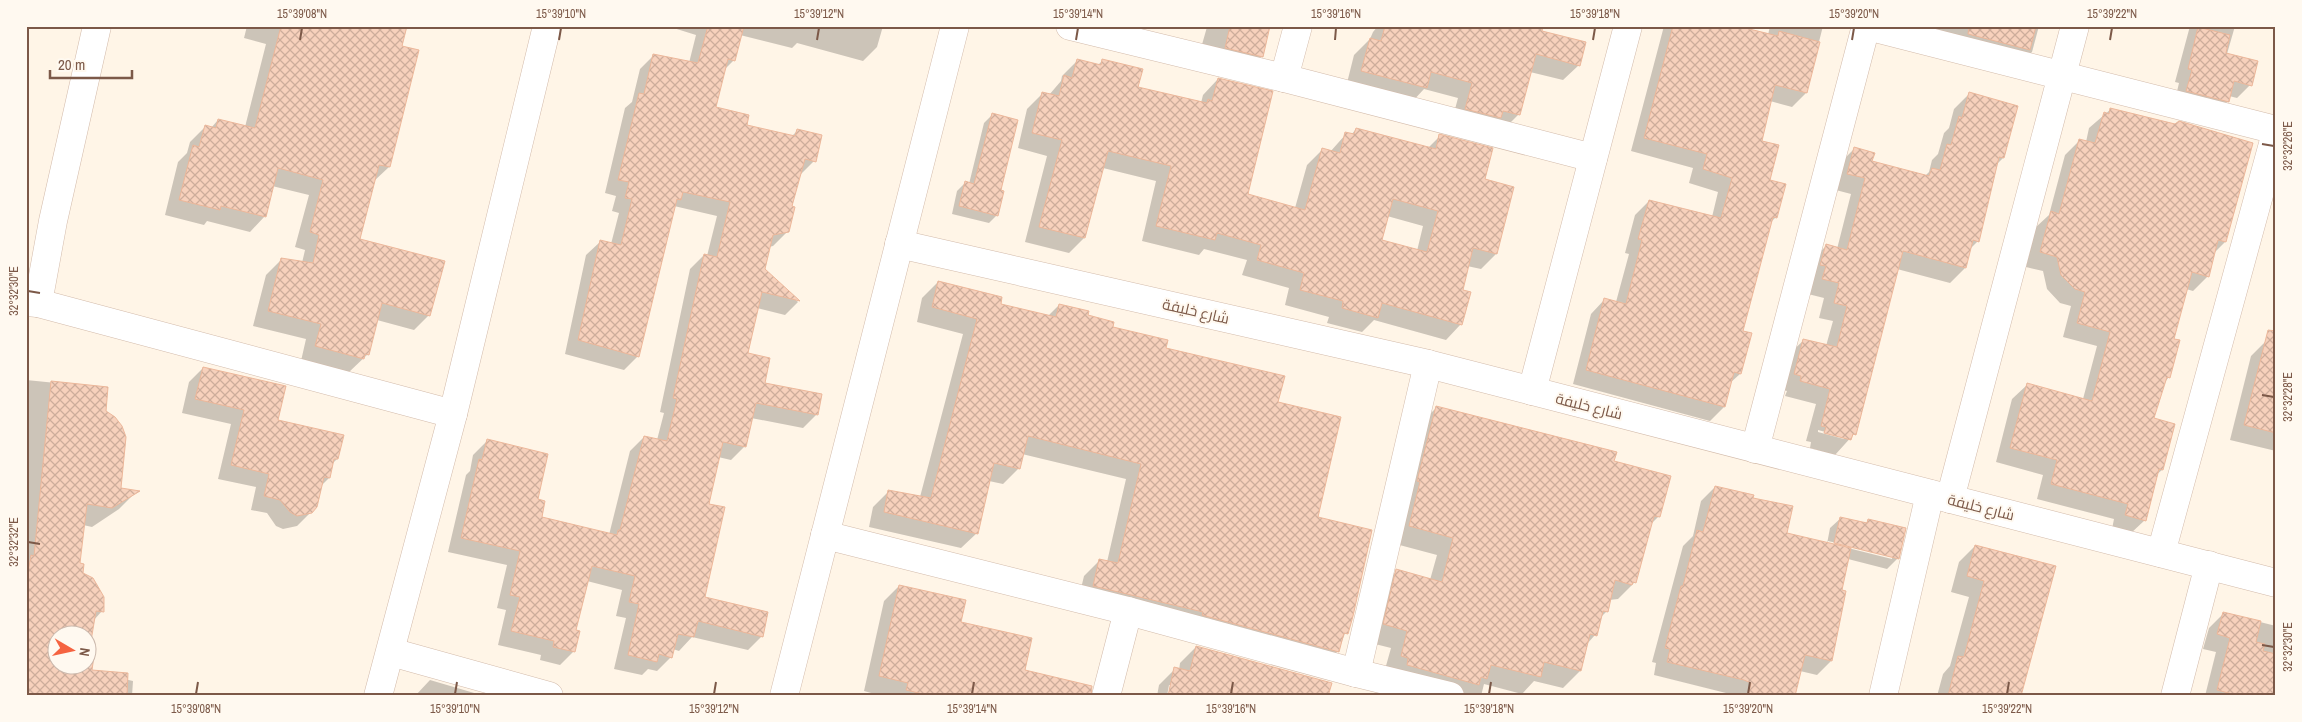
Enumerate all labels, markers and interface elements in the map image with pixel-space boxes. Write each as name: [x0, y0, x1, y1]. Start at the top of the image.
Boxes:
text: 15°39'08"N: [277, 6, 327, 22]
text: 15°39'10"N: [536, 6, 586, 22]
text: 15°39'12"N: [794, 6, 844, 22]
text: 15°39'14"N: [1053, 6, 1103, 22]
text: 15°39'16"N: [1311, 6, 1361, 22]
text: 15°39'18"N: [1570, 6, 1620, 22]
text: 15°39'20"N: [1829, 6, 1879, 22]
text: 15°39'22"N: [2087, 6, 2137, 22]
scale bar: [50, 48, 132, 80]
text: 20 m: [58, 54, 85, 75]
text: 32°32'26"E: [2280, 121, 2296, 171]
text: 32°32'30"E: [6, 266, 22, 316]
street label: شارع خليفة: [1160, 293, 1232, 330]
text: 32°32'28"E: [2280, 372, 2296, 422]
street label: شارع خليفة: [1553, 388, 1625, 425]
street label: شارع خليفة: [1945, 489, 2017, 526]
text: 32°32'32"E: [6, 517, 22, 567]
text: 32°32'30"E: [2280, 622, 2296, 672]
north arrow: [48, 624, 98, 674]
text: N: [75, 647, 94, 658]
text: 15°39'08"N: [171, 701, 221, 717]
text: 15°39'10"N: [430, 701, 480, 717]
text: 15°39'12"N: [689, 701, 739, 717]
text: 15°39'14"N: [947, 701, 997, 717]
text: 15°39'16"N: [1206, 701, 1256, 717]
text: 15°39'18"N: [1464, 701, 1514, 717]
text: 15°39'20"N: [1723, 701, 1773, 717]
text: 15°39'22"N: [1982, 701, 2032, 717]

